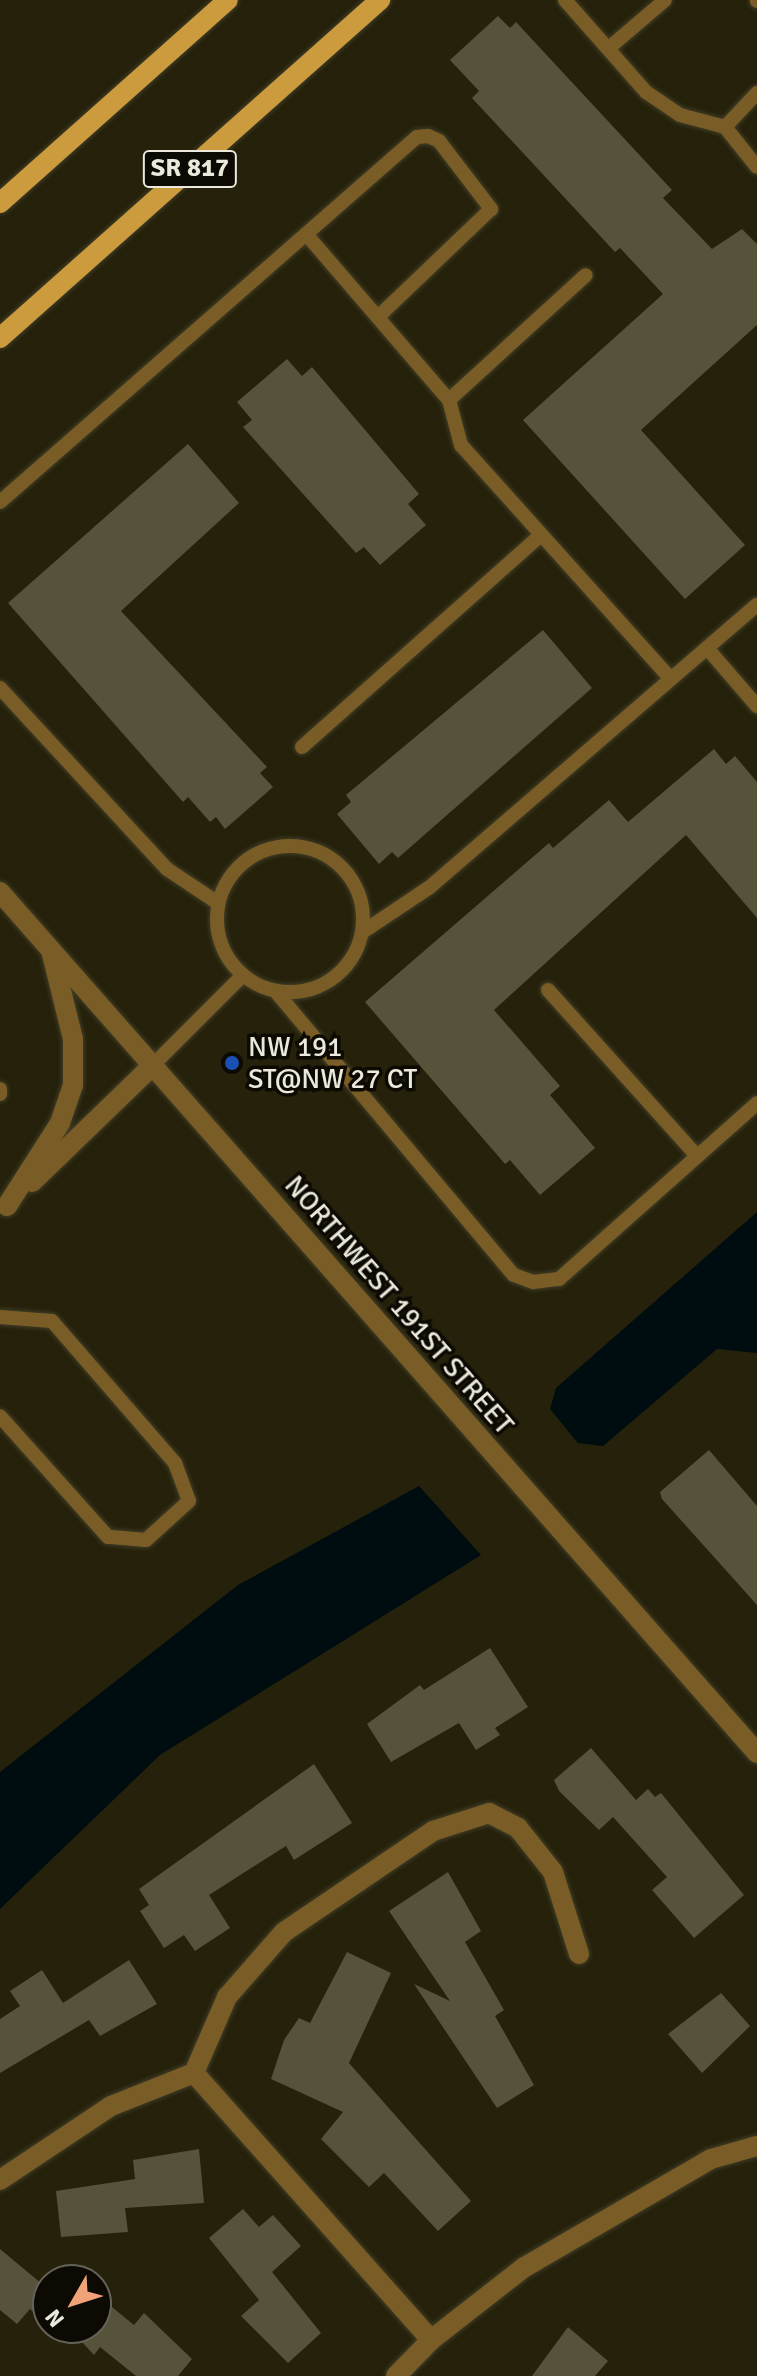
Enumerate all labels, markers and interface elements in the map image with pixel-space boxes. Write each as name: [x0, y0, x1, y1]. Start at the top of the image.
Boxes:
road number: SR 817: [142, 147, 238, 191]
place label: NW 191 ST@NW 27 CT: [248, 1030, 417, 1096]
marker: NW 191 ST@NW 27 CT: [223, 1054, 241, 1072]
street label: NORTHWEST 191ST STREET: [277, 1169, 521, 1441]
north arrow: [32, 2264, 112, 2344]
text: N: [39, 2304, 70, 2333]

